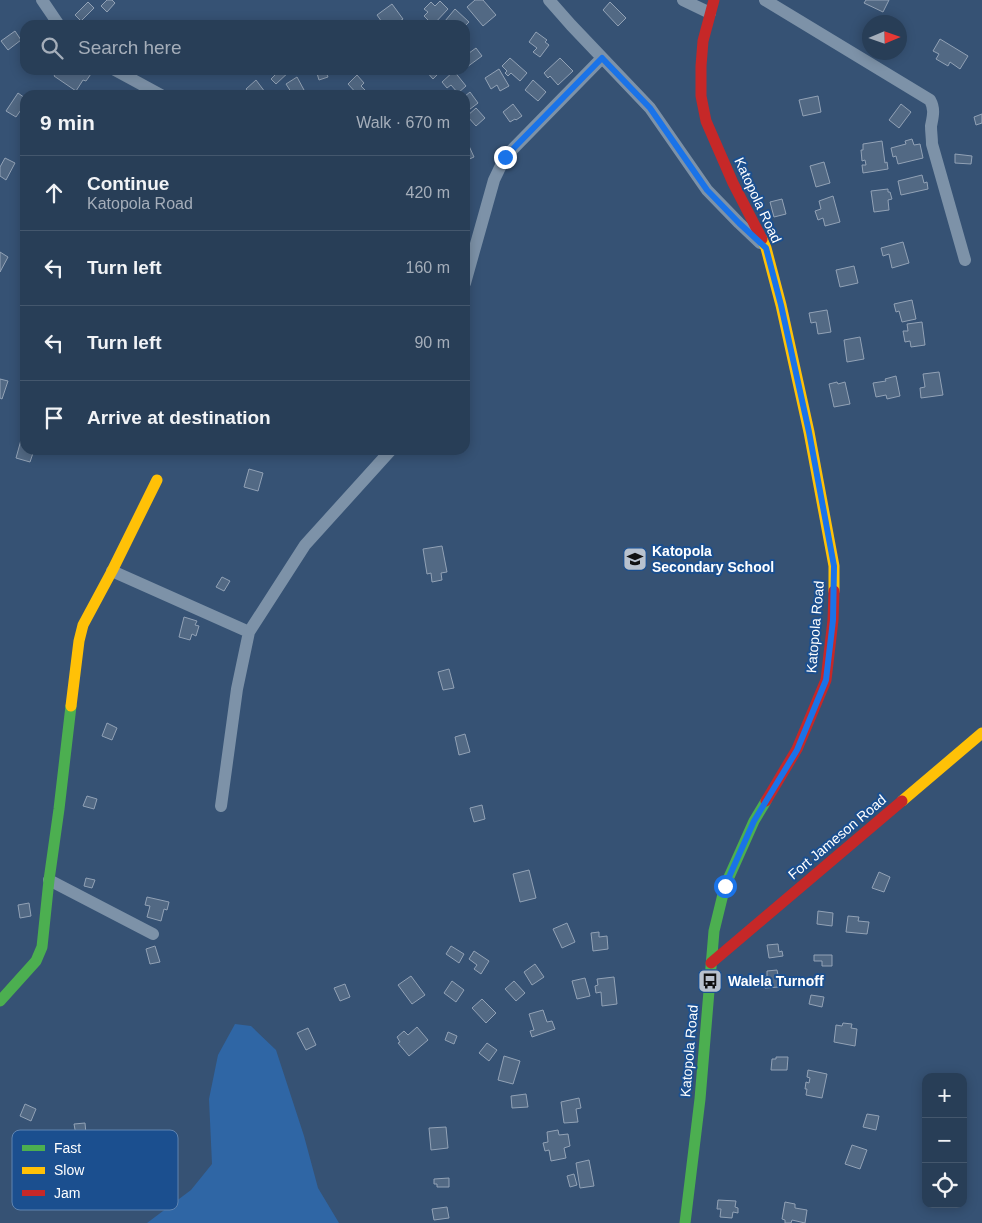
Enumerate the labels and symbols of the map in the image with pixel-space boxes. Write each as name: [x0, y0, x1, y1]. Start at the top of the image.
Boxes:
north arrow: [862, 15, 907, 60]
route end: [494, 146, 517, 169]
street label: Katopola Road: [731, 155, 785, 245]
place label: Katopola Secondary School: [652, 543, 774, 575]
school or university icon: Katopola Secondary School: [622, 546, 648, 572]
street label: Katopola Road: [803, 580, 827, 674]
street label: Fort Jameson Road: [785, 791, 889, 883]
route start: [714, 875, 737, 898]
bus stop icon: Walela Turnoff: [697, 968, 723, 994]
place label: Walela Turnoff: [728, 973, 824, 989]
street label: Katopola Road: [677, 1004, 701, 1098]
legend: [12, 1130, 178, 1210]
text: Fast: [54, 1140, 81, 1156]
text: Slow: [54, 1162, 85, 1178]
text: Jam: [54, 1185, 80, 1201]

